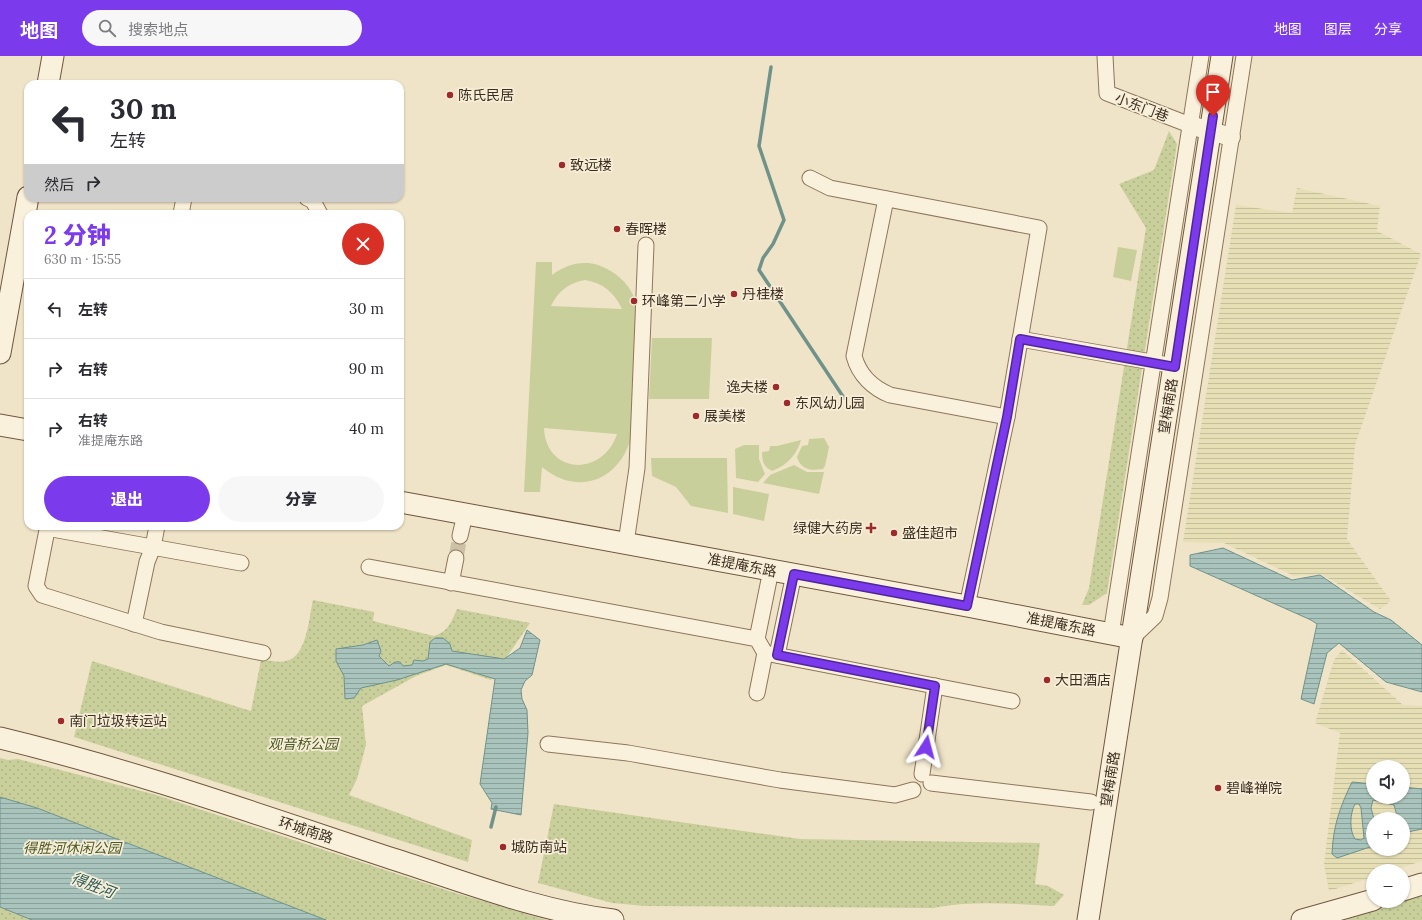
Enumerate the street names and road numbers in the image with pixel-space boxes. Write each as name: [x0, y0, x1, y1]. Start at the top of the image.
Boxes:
street label: 小东门巷: [1113, 89, 1171, 125]
street label: 望梅南路: [1155, 377, 1181, 435]
street label: 准提庵东路: [706, 549, 778, 581]
street label: 准提庵东路: [1025, 608, 1097, 640]
street label: 望梅南路: [1097, 750, 1123, 808]
street label: 环城南路: [277, 813, 335, 847]

